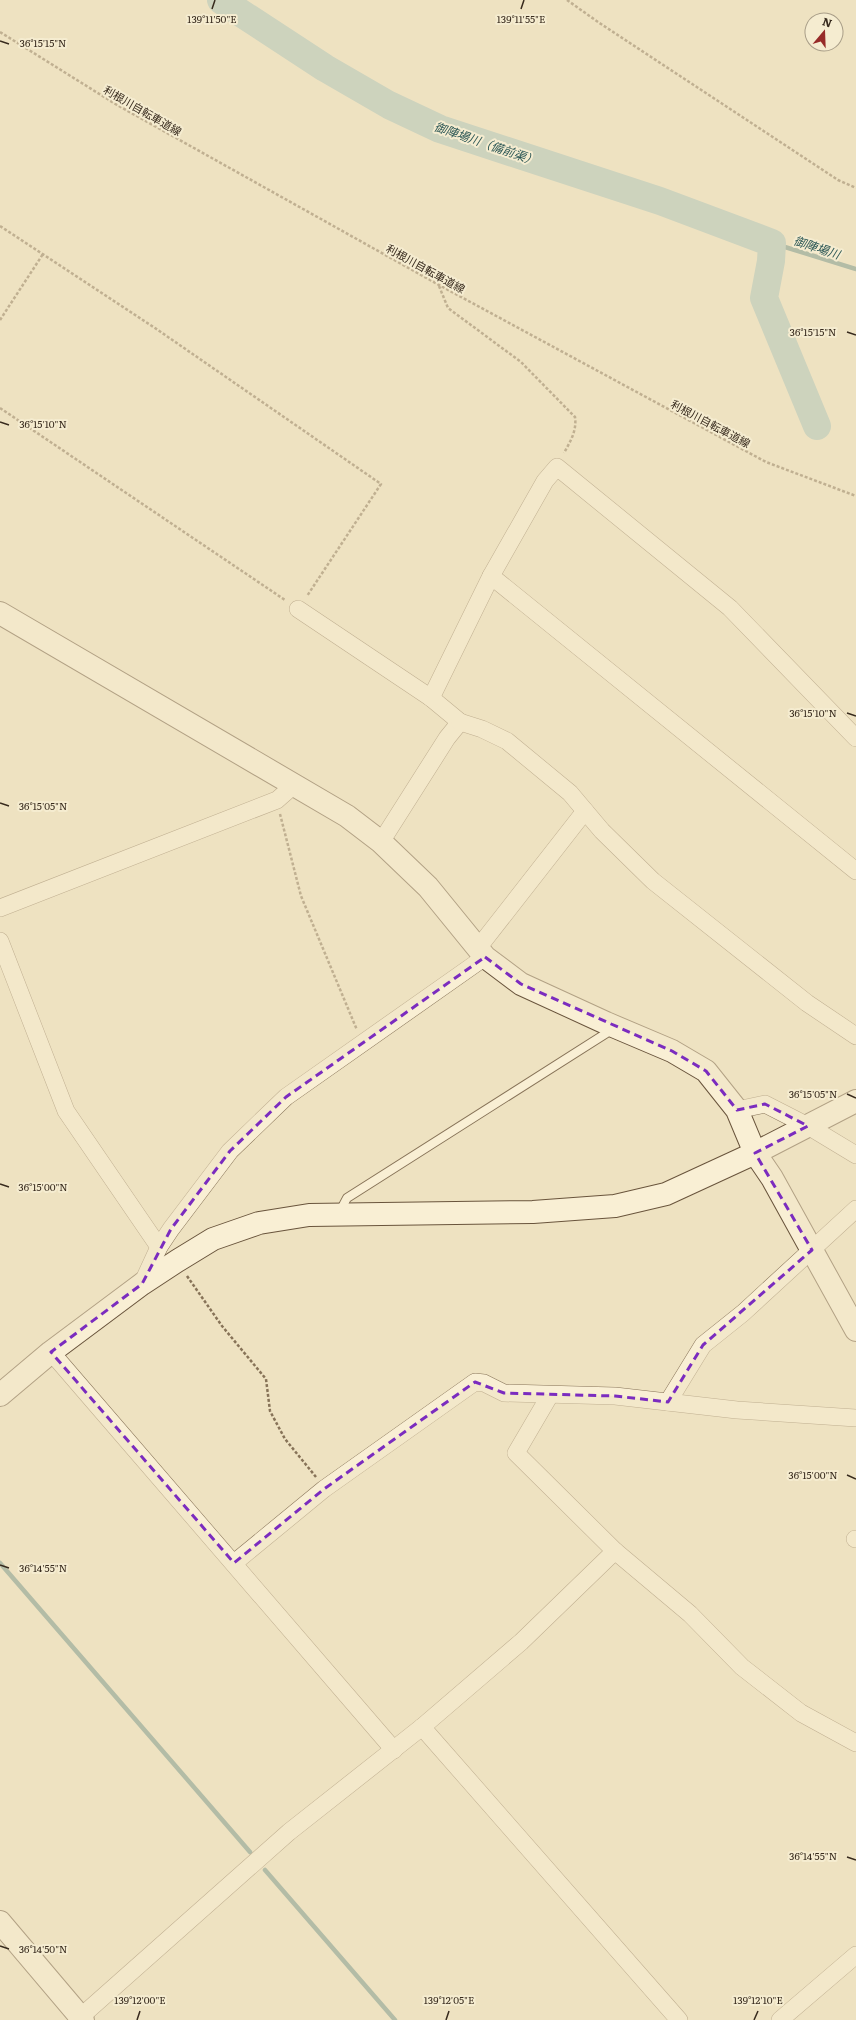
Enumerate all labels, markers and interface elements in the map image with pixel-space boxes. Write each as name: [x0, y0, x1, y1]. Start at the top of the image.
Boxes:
text: 139°11'50"E: [187, 11, 237, 26]
text: 139°11'55"E: [497, 11, 545, 26]
north arrow: [804, 12, 844, 52]
text: N: [821, 13, 835, 31]
text: 36°15'15"N: [20, 35, 66, 50]
street label: 利根川自転車道線: [101, 81, 185, 139]
water label: 御陣場川（備前渠）: [432, 117, 540, 169]
water label: 御陣場川: [791, 231, 845, 264]
street label: 利根川自転車道線: [384, 240, 468, 296]
text: 36°15'15"N: [790, 324, 836, 339]
street label: 利根川自転車道線: [668, 395, 754, 451]
text: 36°15'10"N: [19, 416, 67, 431]
text: 36°15'10"N: [789, 705, 837, 720]
text: 36°15'05"N: [19, 798, 67, 813]
text: 36°15'05"N: [789, 1086, 837, 1101]
text: 36°15'00"N: [18, 1179, 68, 1194]
text: 36°15'00"N: [788, 1467, 838, 1482]
text: 36°14'55"N: [19, 1560, 67, 1575]
text: 36°14'55"N: [789, 1848, 837, 1863]
text: 36°14'50"N: [19, 1941, 67, 1956]
text: 139°12'00"E: [114, 1992, 166, 2007]
text: 139°12'05"E: [424, 1992, 474, 2007]
text: 139°12'10"E: [733, 1992, 783, 2007]

